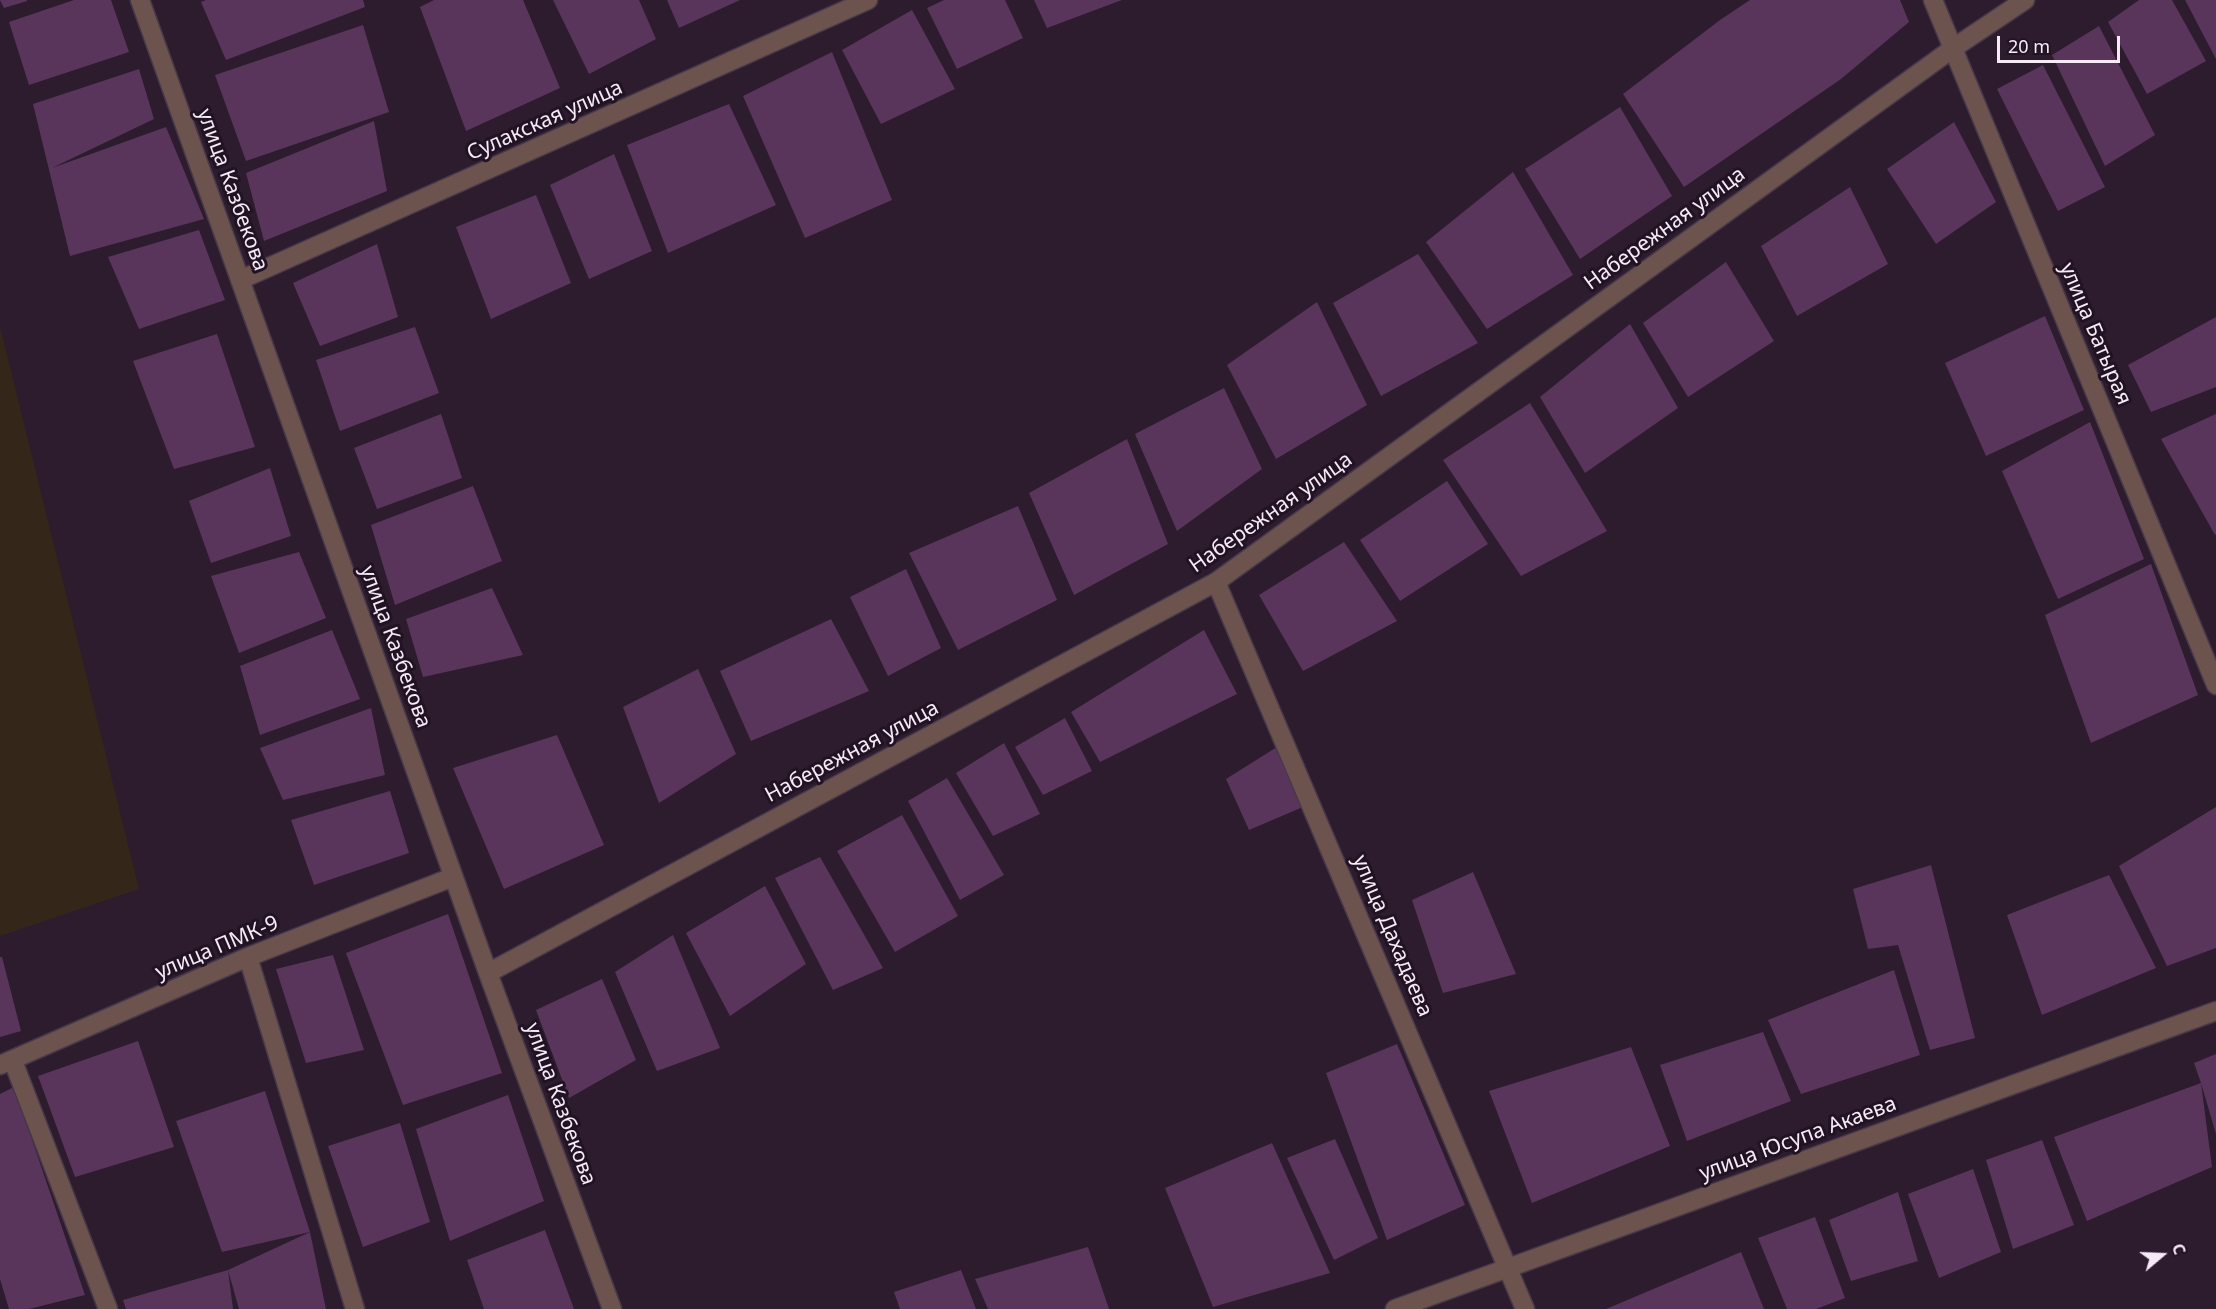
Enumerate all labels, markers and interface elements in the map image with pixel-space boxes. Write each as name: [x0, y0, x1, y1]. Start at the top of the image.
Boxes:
scale bar: [2000, 24, 2123, 62]
text: 20 m: [2008, 34, 2050, 58]
street label: Сулакская улица: [463, 75, 627, 167]
street label: улица Казбекова: [191, 106, 273, 274]
street label: Набережная улица: [1580, 162, 1750, 296]
street label: улица Батырая: [2054, 259, 2136, 409]
street label: Набережная улица: [1185, 447, 1357, 579]
street label: улица Казбекова: [354, 563, 436, 731]
street label: Набережная улица: [761, 696, 943, 808]
street label: улица Дахадаева: [1347, 851, 1437, 1021]
street label: улица ПМК-9: [152, 911, 282, 985]
street label: улица Казбекова: [519, 1020, 601, 1188]
street label: улица Юсупа Акаева: [1696, 1092, 1900, 1186]
north arrow: [2132, 1225, 2192, 1285]
text: С: [2167, 1241, 2191, 1258]

